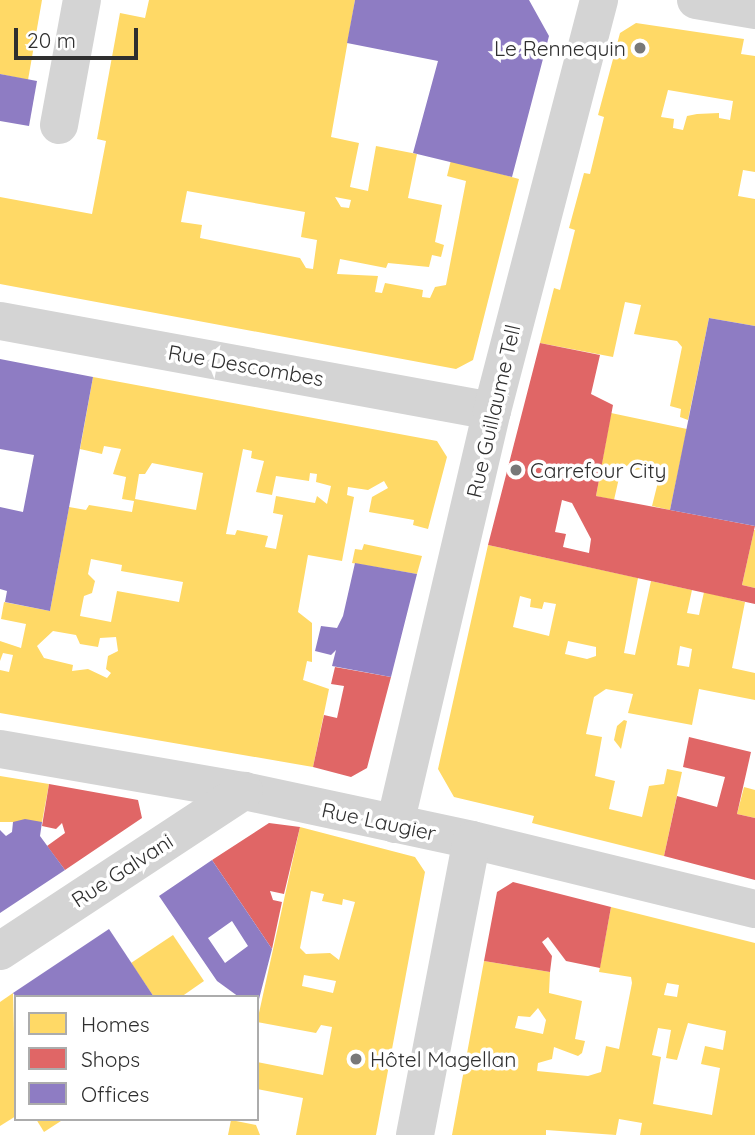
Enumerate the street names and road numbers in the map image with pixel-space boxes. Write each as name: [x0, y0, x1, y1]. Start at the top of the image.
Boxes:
street label: Rue Guillaume Tell: [461, 322, 525, 500]
street label: Rue Descombes: [166, 339, 326, 391]
street label: Rue Laugier: [319, 797, 439, 845]
street label: Rue Galvani: [67, 828, 177, 912]

